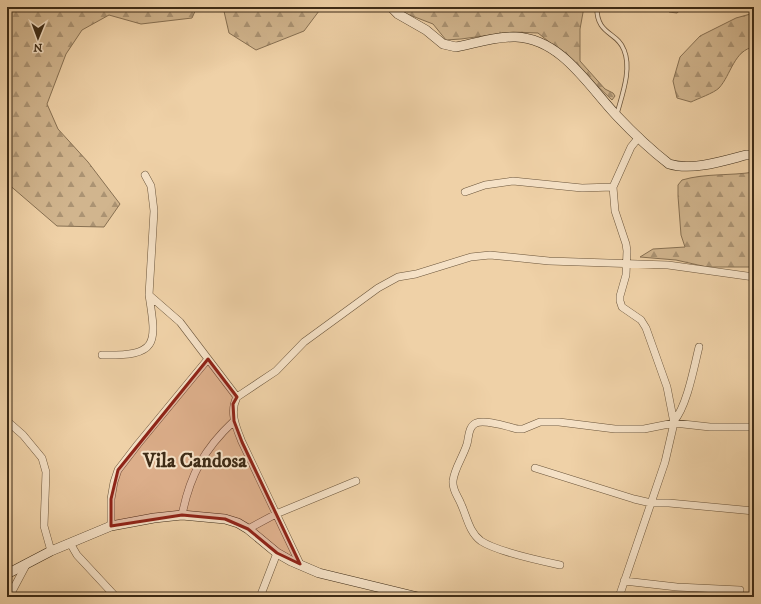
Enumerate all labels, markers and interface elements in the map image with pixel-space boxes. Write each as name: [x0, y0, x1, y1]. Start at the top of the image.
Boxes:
north arrow: [18, 18, 58, 58]
text: N: [33, 40, 42, 54]
district label: Vila Candosa: [142, 449, 247, 474]

